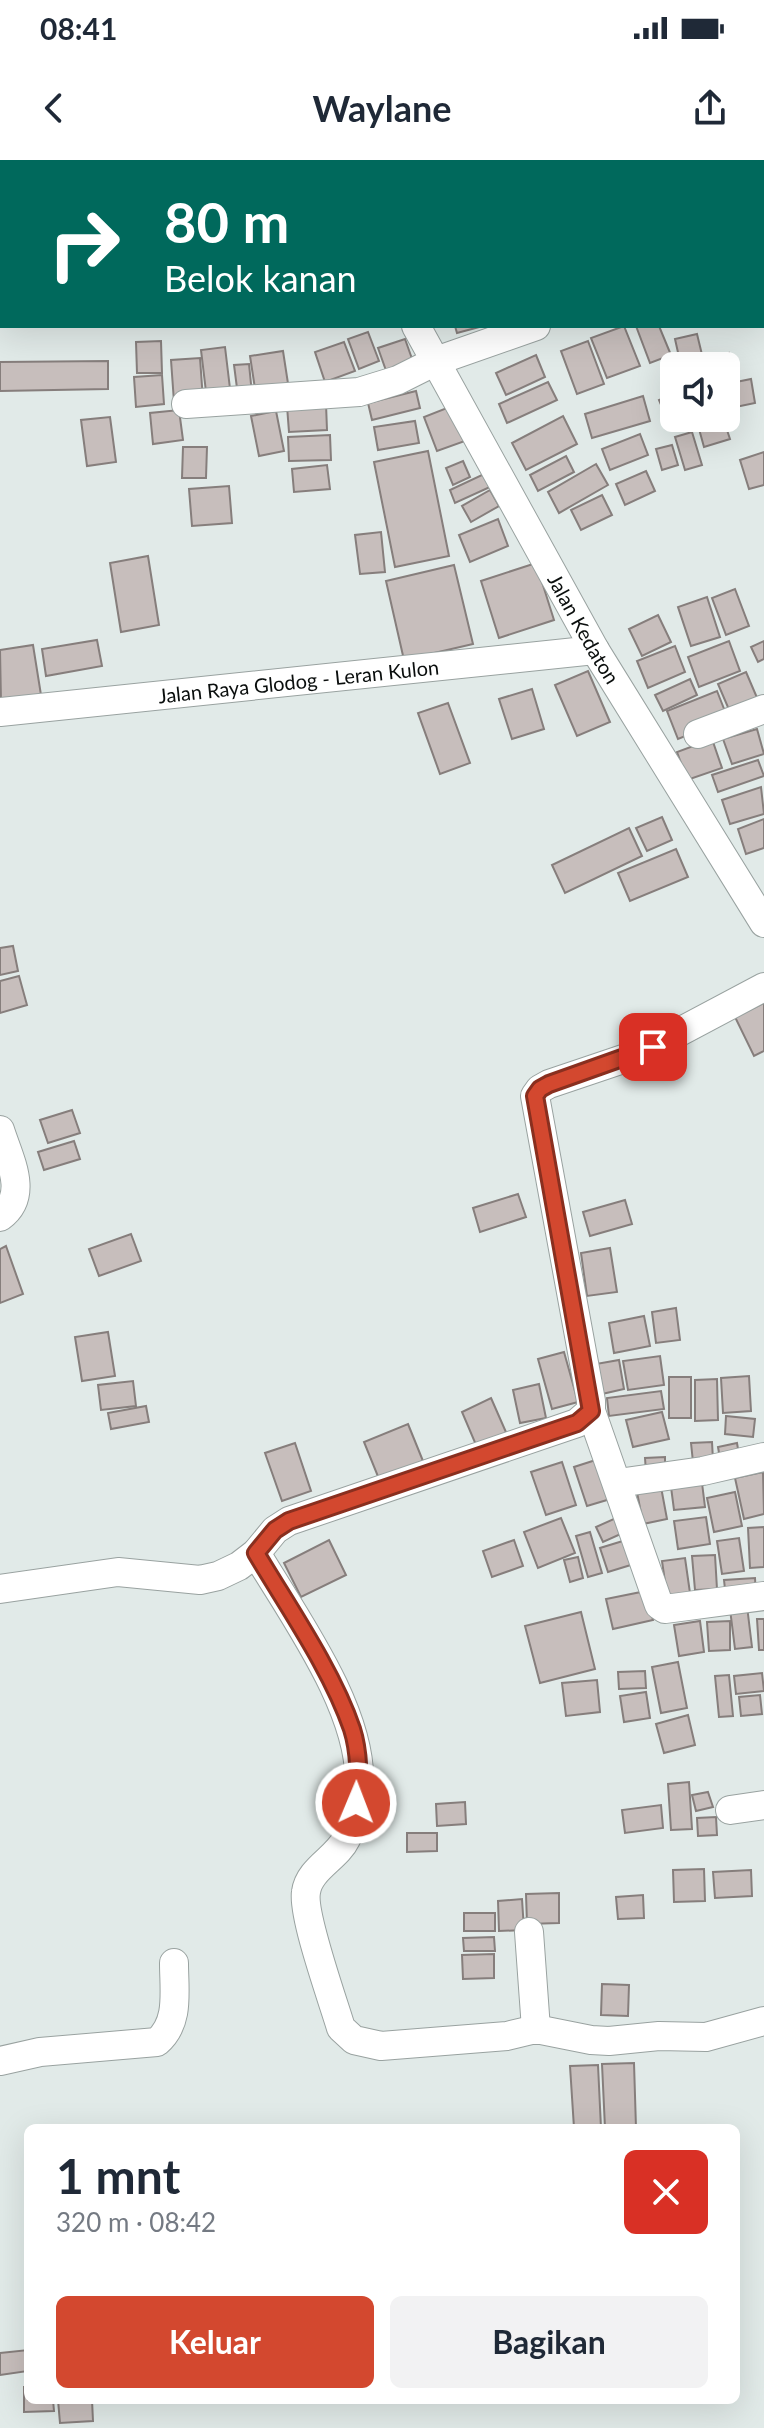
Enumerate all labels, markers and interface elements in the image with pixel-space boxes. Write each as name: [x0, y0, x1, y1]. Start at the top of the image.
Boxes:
text: 08:41: [40, 10, 117, 46]
icon: back: [32, 86, 76, 130]
text: Waylane: [312, 86, 452, 130]
icon: share: [688, 86, 732, 130]
text: 80 m: [164, 188, 289, 255]
icon: right: [32, 192, 136, 296]
text: Belok kanan: [164, 256, 357, 300]
map controls: [660, 352, 740, 432]
button: sound: [660, 352, 740, 432]
street label: Jalan Kedaton: [543, 569, 625, 688]
street label: Jalan Raya Glodog - Leran Kulon: [157, 654, 440, 707]
pin: [619, 1013, 687, 1081]
icon: arrive: [631, 1025, 675, 1069]
position arrow: [314, 1761, 398, 1845]
text: 1 mnt: [56, 2147, 180, 2204]
button: close: [624, 2150, 708, 2234]
text: 320 m · 08:42: [56, 2206, 216, 2238]
button: Keluar: [56, 2296, 374, 2388]
button: Bagikan: [390, 2296, 708, 2388]

